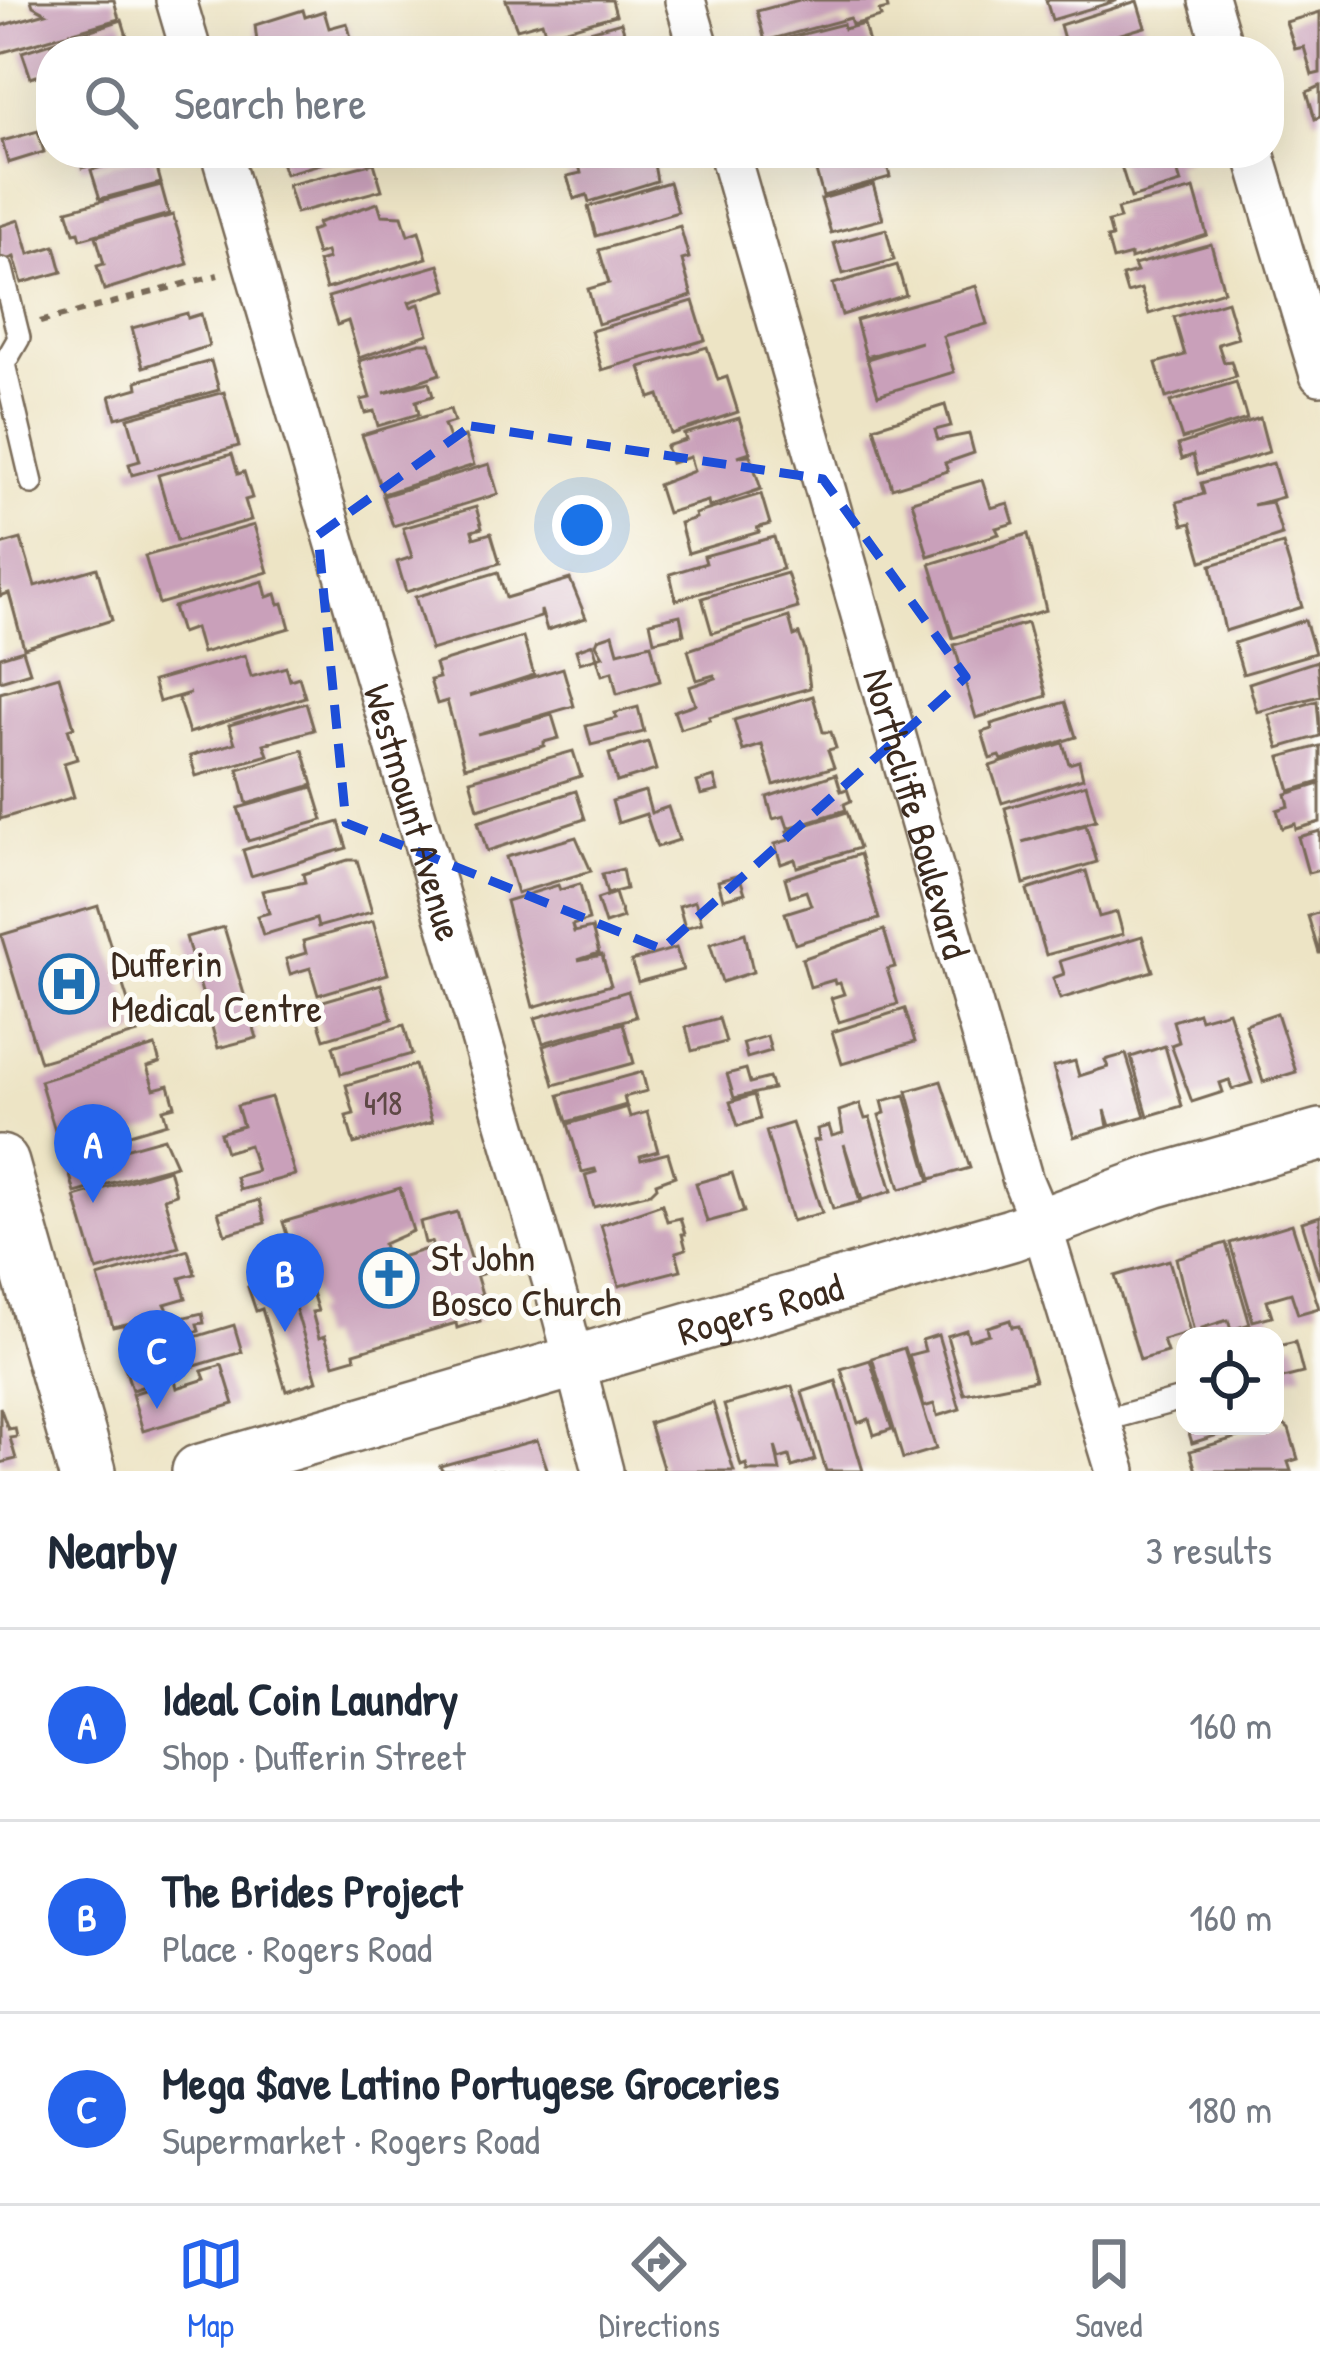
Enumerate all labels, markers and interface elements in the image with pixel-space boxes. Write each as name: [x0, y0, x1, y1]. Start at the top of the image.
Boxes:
search box: [36, 36, 1284, 168]
icon: search: [78, 69, 144, 135]
text: Search here: [174, 72, 366, 133]
your location: [552, 495, 612, 555]
street label: Northcliffe Boulevard: [851, 663, 984, 964]
street label: Westmount Avenue: [352, 678, 477, 947]
place label: Dufferin Medical Centre: [111, 936, 322, 1034]
hospital icon: Dufferin Medical Centre: [38, 953, 100, 1015]
house number: 418: [364, 1081, 402, 1125]
pin: A: [54, 1104, 132, 1203]
place label: St John Bosco Church: [431, 1230, 621, 1328]
pin: B: [246, 1233, 324, 1332]
church icon: St John Bosco Church: [358, 1247, 420, 1309]
street label: Rogers Road: [671, 1259, 848, 1357]
pin: C: [118, 1310, 196, 1409]
map controls: [1176, 1327, 1284, 1435]
button: locate: [1176, 1327, 1284, 1435]
text: Nearby: [48, 1515, 178, 1584]
text: 3 results: [1146, 1523, 1272, 1576]
text: Ideal Coin Laundry: [162, 1668, 458, 1729]
text: A: [77, 1698, 97, 1751]
text: 160 m: [1189, 1698, 1272, 1751]
text: Shop · Dufferin Street: [162, 1729, 466, 1782]
text: The Brides Project: [162, 1860, 462, 1921]
text: B: [77, 1890, 97, 1943]
text: 160 m: [1189, 1890, 1272, 1943]
text: Place · Rogers Road: [162, 1921, 432, 1974]
text: Mega $ave Latino Portugese Groceries: [162, 2052, 779, 2113]
text: C: [76, 2082, 98, 2135]
text: 180 m: [1188, 2082, 1272, 2135]
text: Supermarket · Rogers Road: [162, 2113, 540, 2166]
tab: Map: [178, 2231, 244, 2347]
tab: Directions: [599, 2231, 720, 2347]
tab: Saved: [1075, 2231, 1142, 2347]

